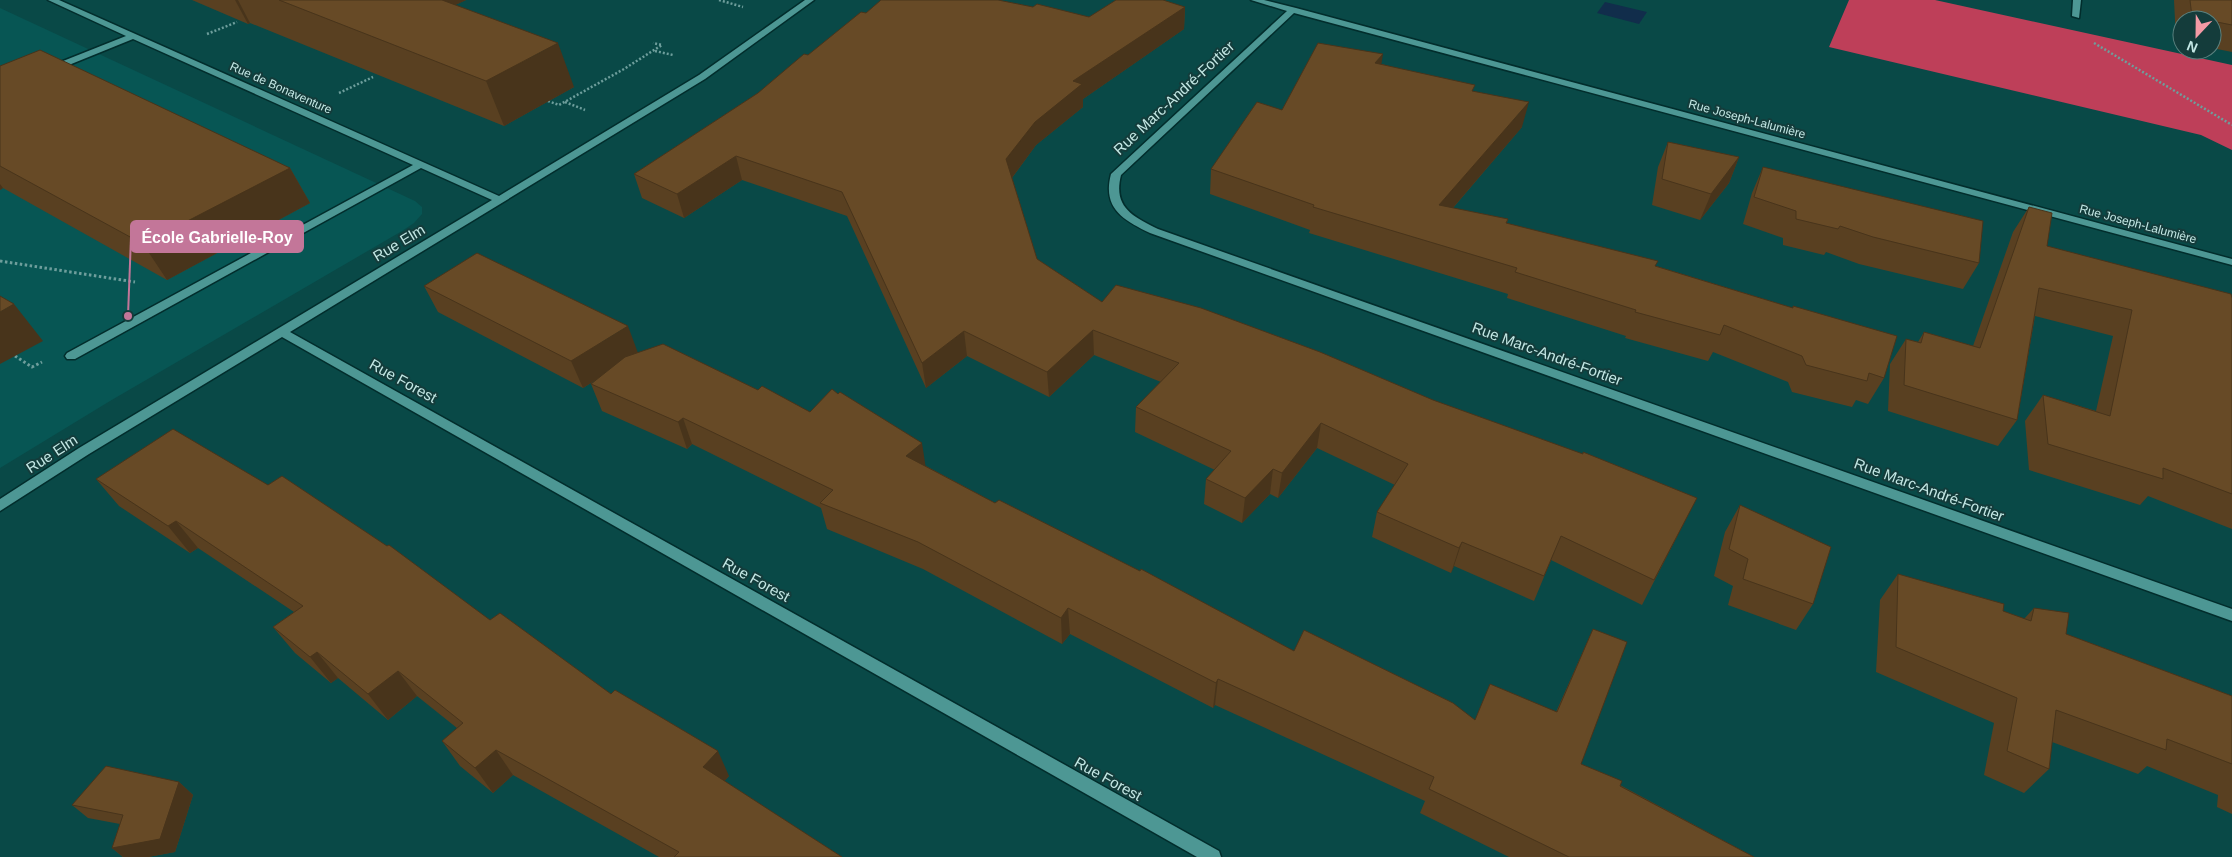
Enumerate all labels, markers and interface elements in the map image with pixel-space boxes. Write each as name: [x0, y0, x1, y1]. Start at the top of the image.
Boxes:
north arrow: [2172, 10, 2222, 60]
street label: Rue Marc-André-Fortier: [1110, 37, 1237, 158]
text: N: [2184, 38, 2200, 56]
street label: Rue de Bonaventure: [228, 59, 334, 117]
street label: Rue Joseph-Lalumière: [1687, 97, 1807, 141]
street label: Rue Joseph-Lalumière: [2078, 202, 2198, 246]
street label: Rue Elm: [370, 220, 428, 265]
callout: École Gabrielle-Roy: [131, 221, 303, 252]
text: École Gabrielle-Roy: [141, 228, 293, 246]
street label: Rue Marc-André-Fortier: [1470, 318, 1624, 389]
street label: Rue Forest: [367, 355, 441, 406]
street label: Rue Elm: [23, 431, 80, 476]
street label: Rue Marc-André-Fortier: [1852, 454, 2006, 525]
street label: Rue Forest: [720, 554, 794, 605]
street label: Rue Forest: [1072, 753, 1146, 804]

